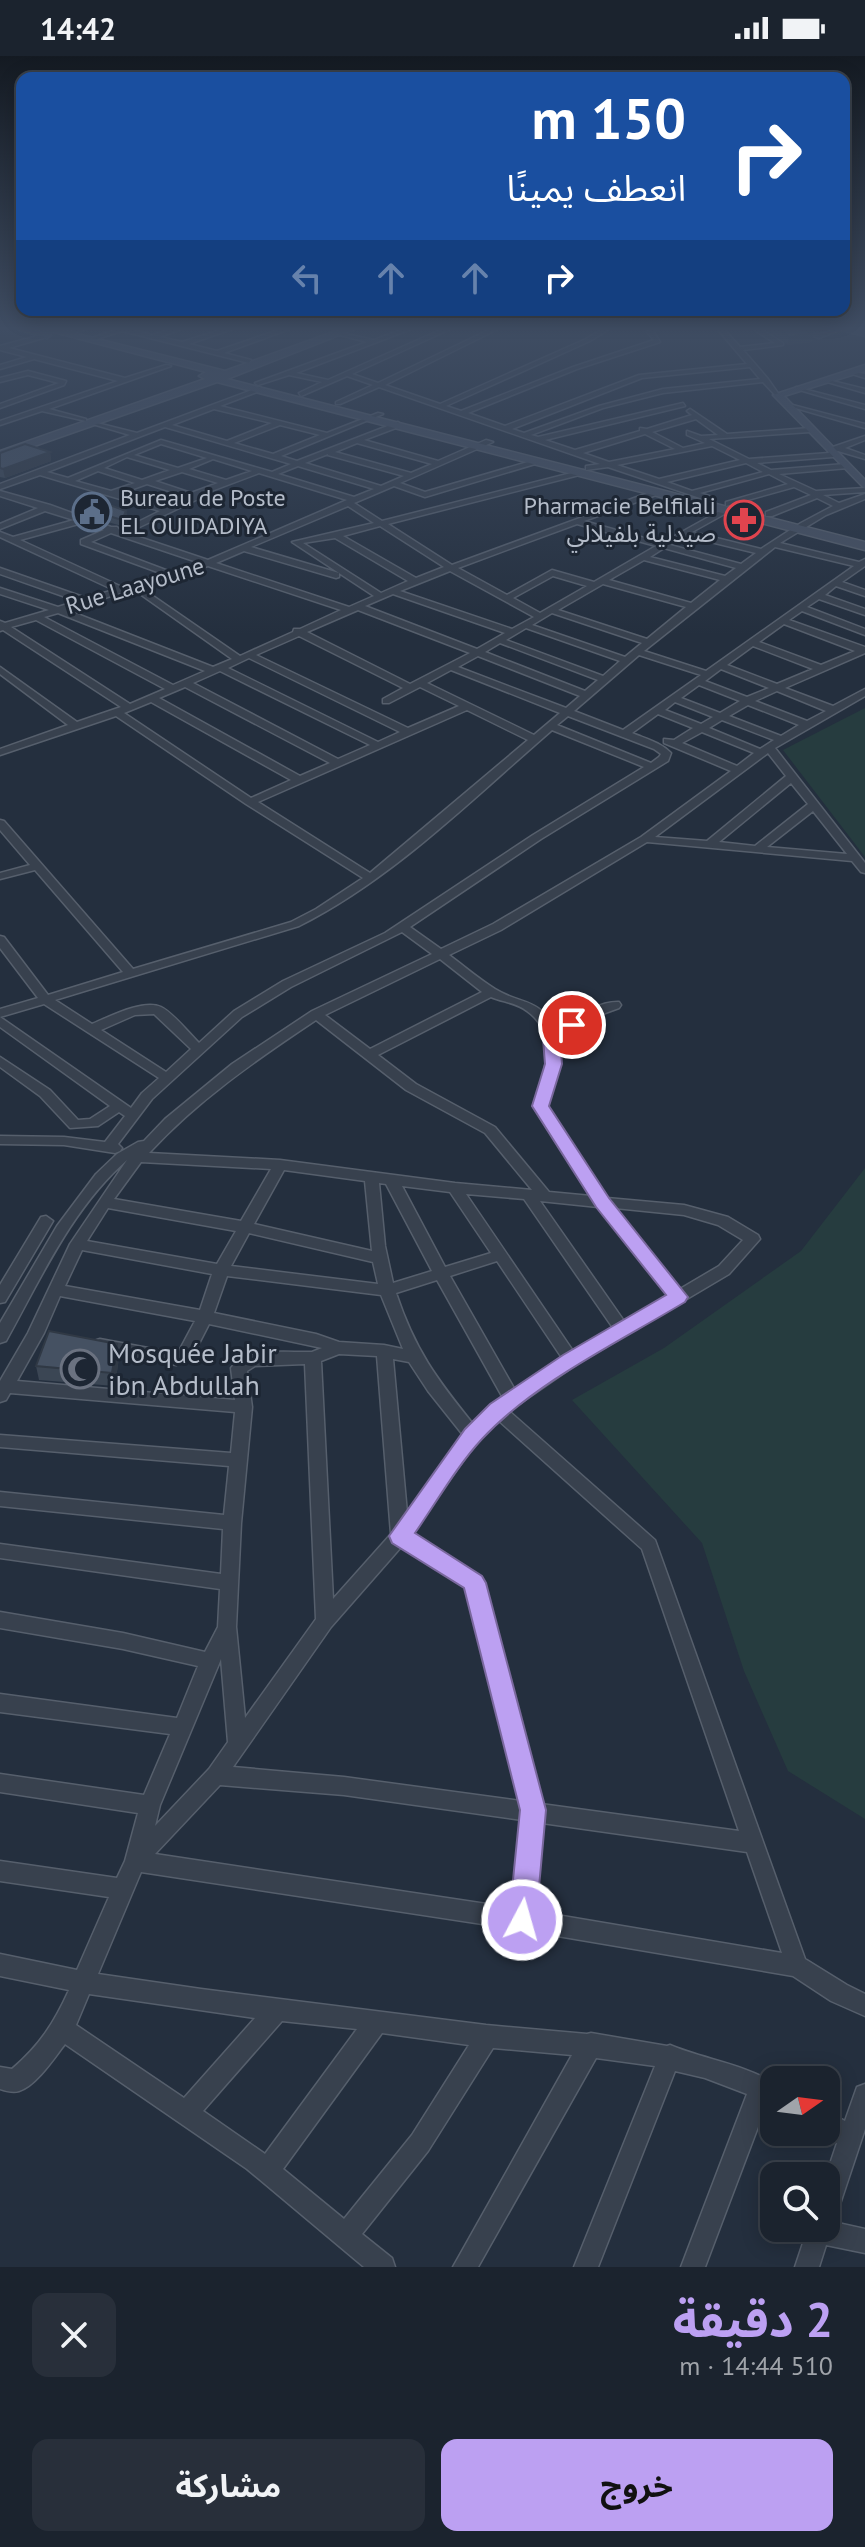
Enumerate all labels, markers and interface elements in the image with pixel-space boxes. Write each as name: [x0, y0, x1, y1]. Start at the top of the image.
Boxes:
text: 14:42: [40, 9, 116, 48]
text: 150 m: [531, 82, 686, 154]
icon: right: [714, 104, 818, 208]
text: انعطف يمينًا: [506, 164, 686, 211]
icon: left: [285, 256, 329, 300]
icon: ahead: [369, 256, 413, 300]
icon: ahead: [453, 256, 497, 300]
icon: right: [537, 256, 581, 300]
place label: Bureau de Poste EL OUIDADIYA: [120, 482, 286, 541]
place label: Pharmacie Belfilali صيدلية بلفيلالي: [524, 490, 716, 553]
public building icon: Bureau de Poste EL OUIDADIYA: [71, 491, 113, 533]
pharmacy icon: Pharmacie Belfilali صيدلية بلفيلالي: [723, 499, 765, 541]
street label: Rue Laayoune: [62, 550, 208, 621]
pin: [538, 991, 606, 1059]
icon: arrive: [550, 1003, 594, 1047]
place label: Mosquée Jabir ibn Abdullah: [108, 1334, 277, 1403]
mosque icon: Mosquée Jabir ibn Abdullah: [59, 1348, 101, 1390]
position arrow: [480, 1878, 564, 1962]
north arrow: [760, 2066, 840, 2146]
map controls: [760, 2066, 840, 2242]
button: search: [760, 2162, 840, 2242]
text: 2 دقيقة: [673, 2288, 833, 2350]
button: close: [32, 2293, 116, 2377]
text: 510 m · 14:44: [679, 2349, 833, 2382]
button: مشاركة: [32, 2439, 425, 2531]
button: خروج: [441, 2439, 833, 2531]

